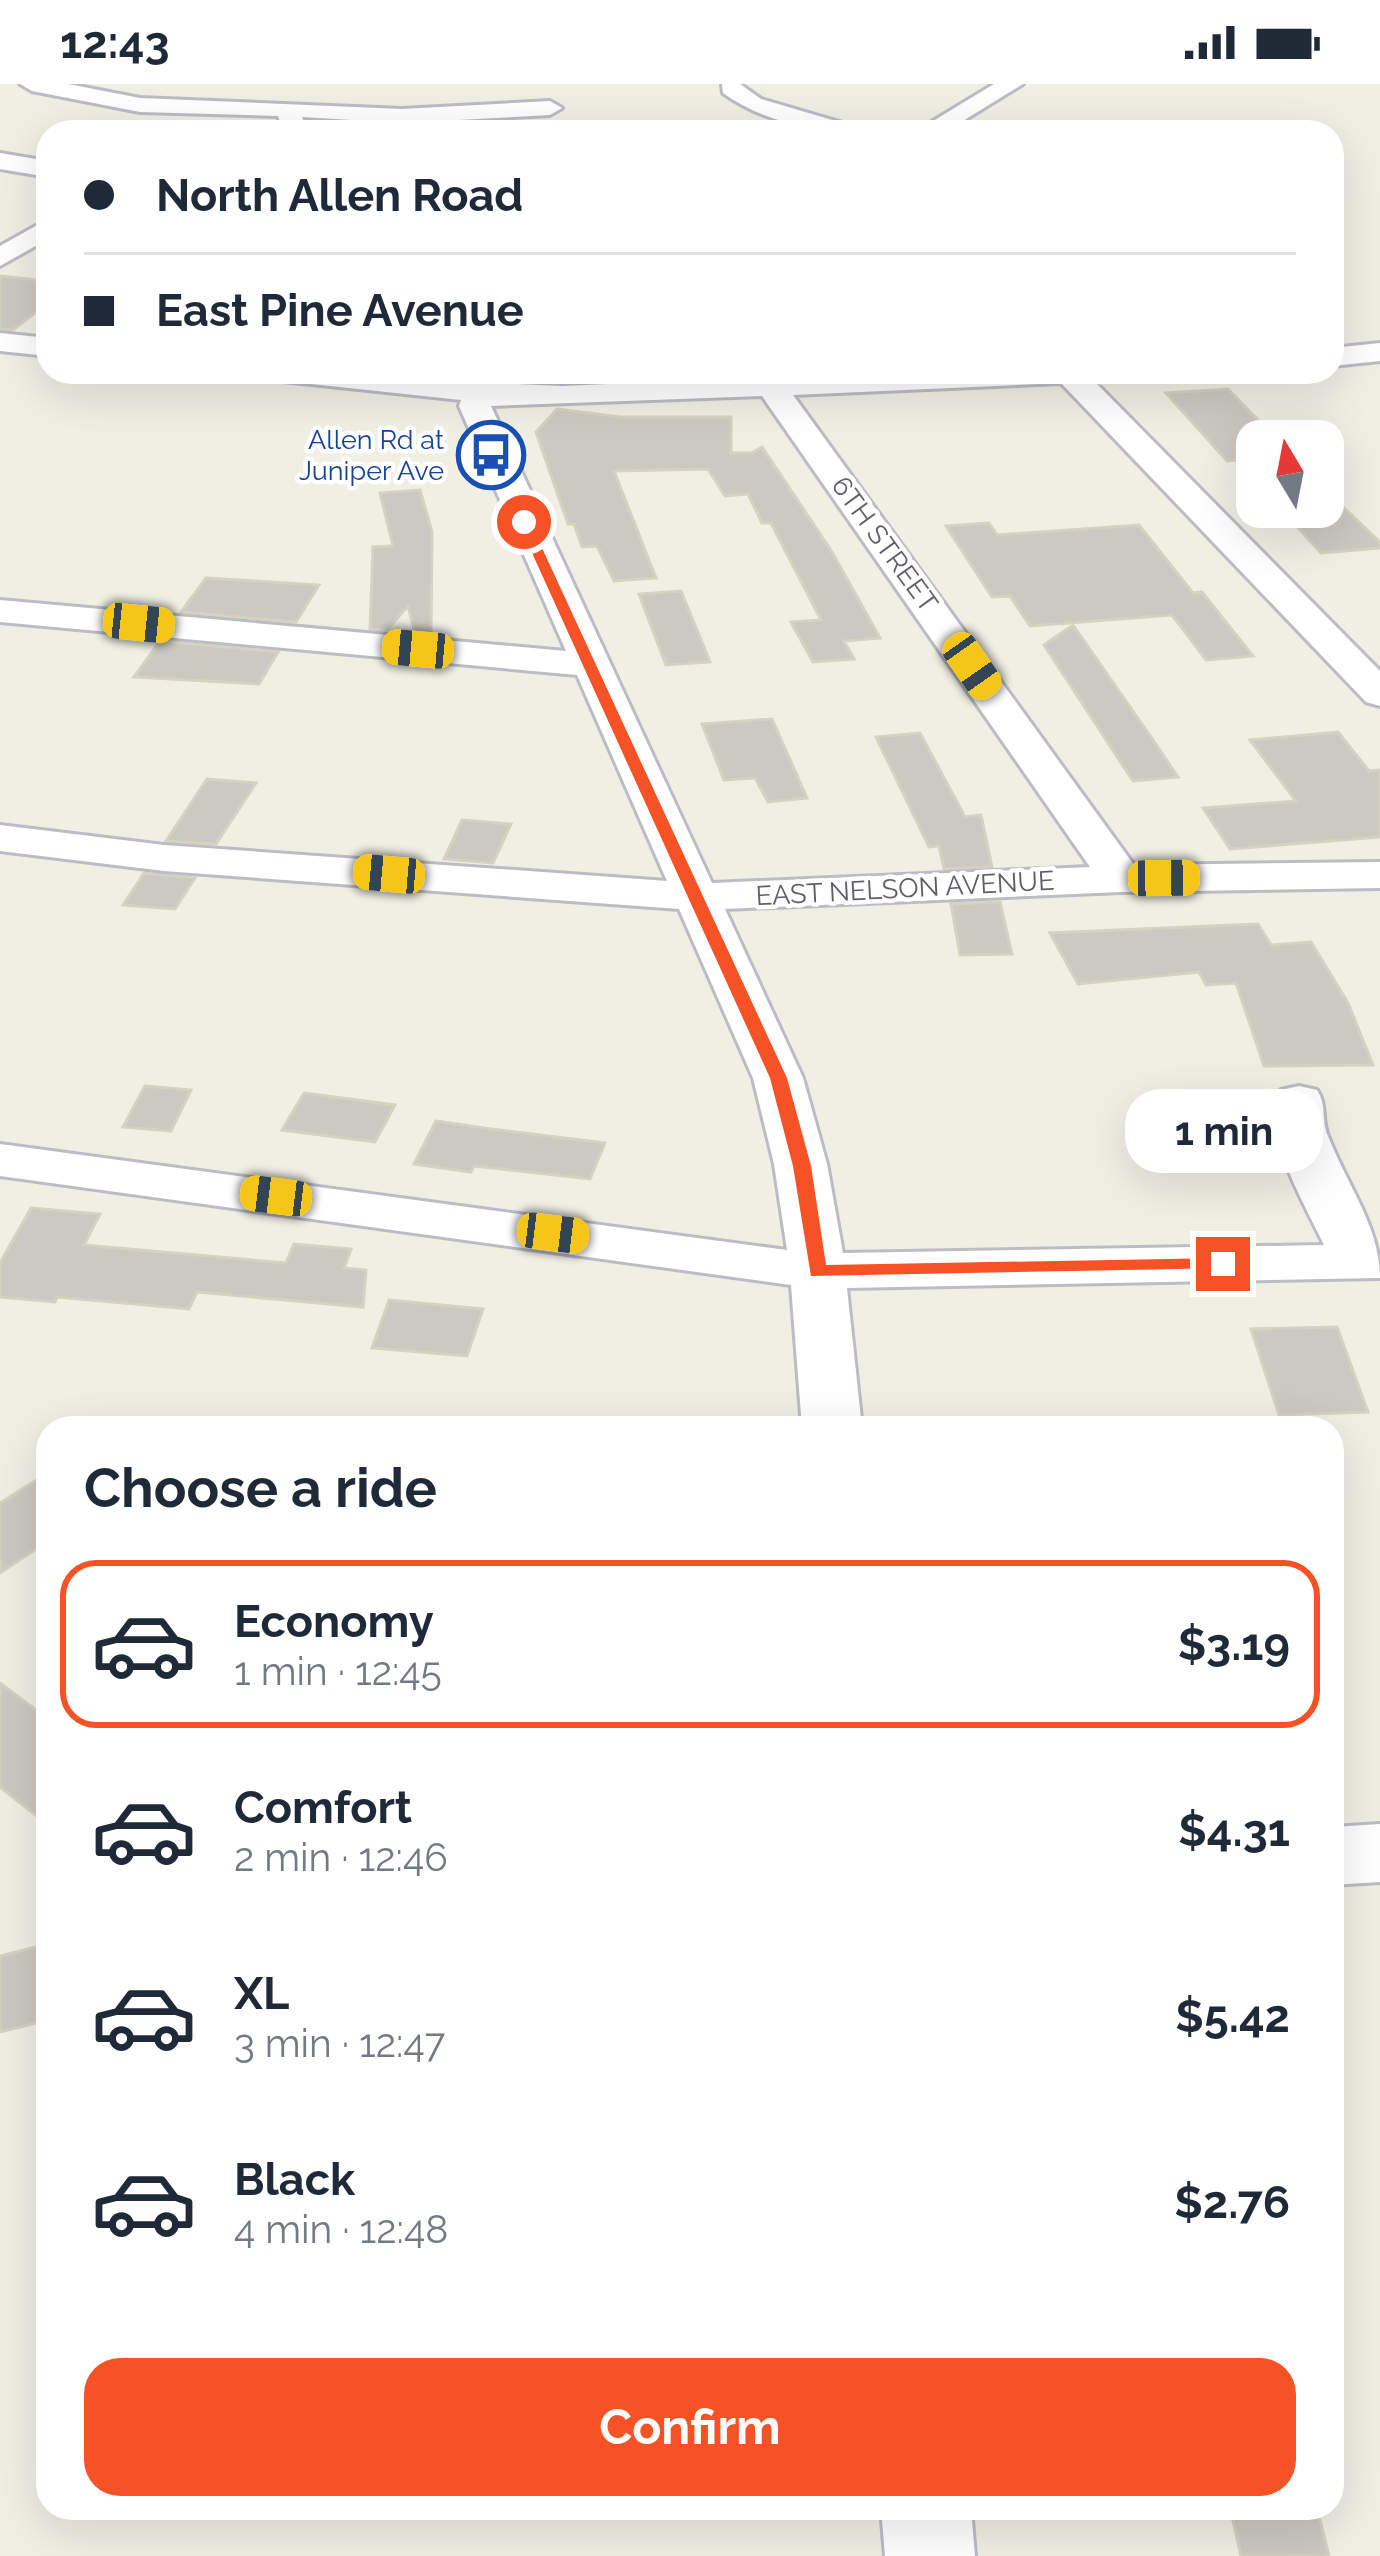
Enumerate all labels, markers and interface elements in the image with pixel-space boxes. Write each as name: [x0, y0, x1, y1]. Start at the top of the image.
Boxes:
text: 12:43: [60, 16, 170, 69]
text: North Allen Road: [156, 169, 523, 222]
text: East Pine Avenue: [156, 284, 524, 337]
bus stop icon: Allen Rd at Juniper Ave: [456, 420, 526, 490]
north arrow: [1236, 420, 1344, 528]
map controls: [1236, 420, 1344, 528]
place label: Allen Rd at Juniper Ave: [299, 424, 444, 486]
street label: 6TH STREET: [826, 470, 945, 618]
route start: [497, 495, 551, 549]
car: [101, 601, 177, 645]
car: [937, 626, 1007, 706]
car: [381, 628, 455, 670]
car: [352, 853, 426, 895]
car: [1128, 859, 1200, 897]
street label: EAST NELSON AVENUE: [755, 865, 1055, 911]
callout: 1 min: [1124, 1090, 1322, 1174]
text: 1 min: [1175, 1108, 1273, 1154]
car: [238, 1174, 314, 1218]
car: [515, 1211, 591, 1255]
route end: [1196, 1237, 1250, 1291]
text: Choose a ride: [84, 1456, 437, 1520]
icon: car: [90, 1590, 198, 1698]
text: Economy: [234, 1595, 434, 1648]
text: $3.19: [1178, 1618, 1290, 1671]
text: 1 min · 12:45: [234, 1648, 442, 1694]
icon: car: [90, 1776, 198, 1884]
text: Comfort: [234, 1781, 412, 1834]
text: $4.31: [1178, 1804, 1290, 1857]
text: 2 min · 12:46: [234, 1834, 448, 1880]
icon: car: [90, 1962, 198, 2070]
text: XL: [234, 1967, 289, 2020]
text: $5.42: [1175, 1990, 1290, 2043]
text: 3 min · 12:47: [234, 2020, 445, 2066]
icon: car: [90, 2148, 198, 2256]
text: Black: [234, 2153, 355, 2206]
text: $2.76: [1174, 2176, 1290, 2229]
text: 4 min · 12:48: [234, 2206, 448, 2252]
button: Confirm: [84, 2358, 1296, 2496]

